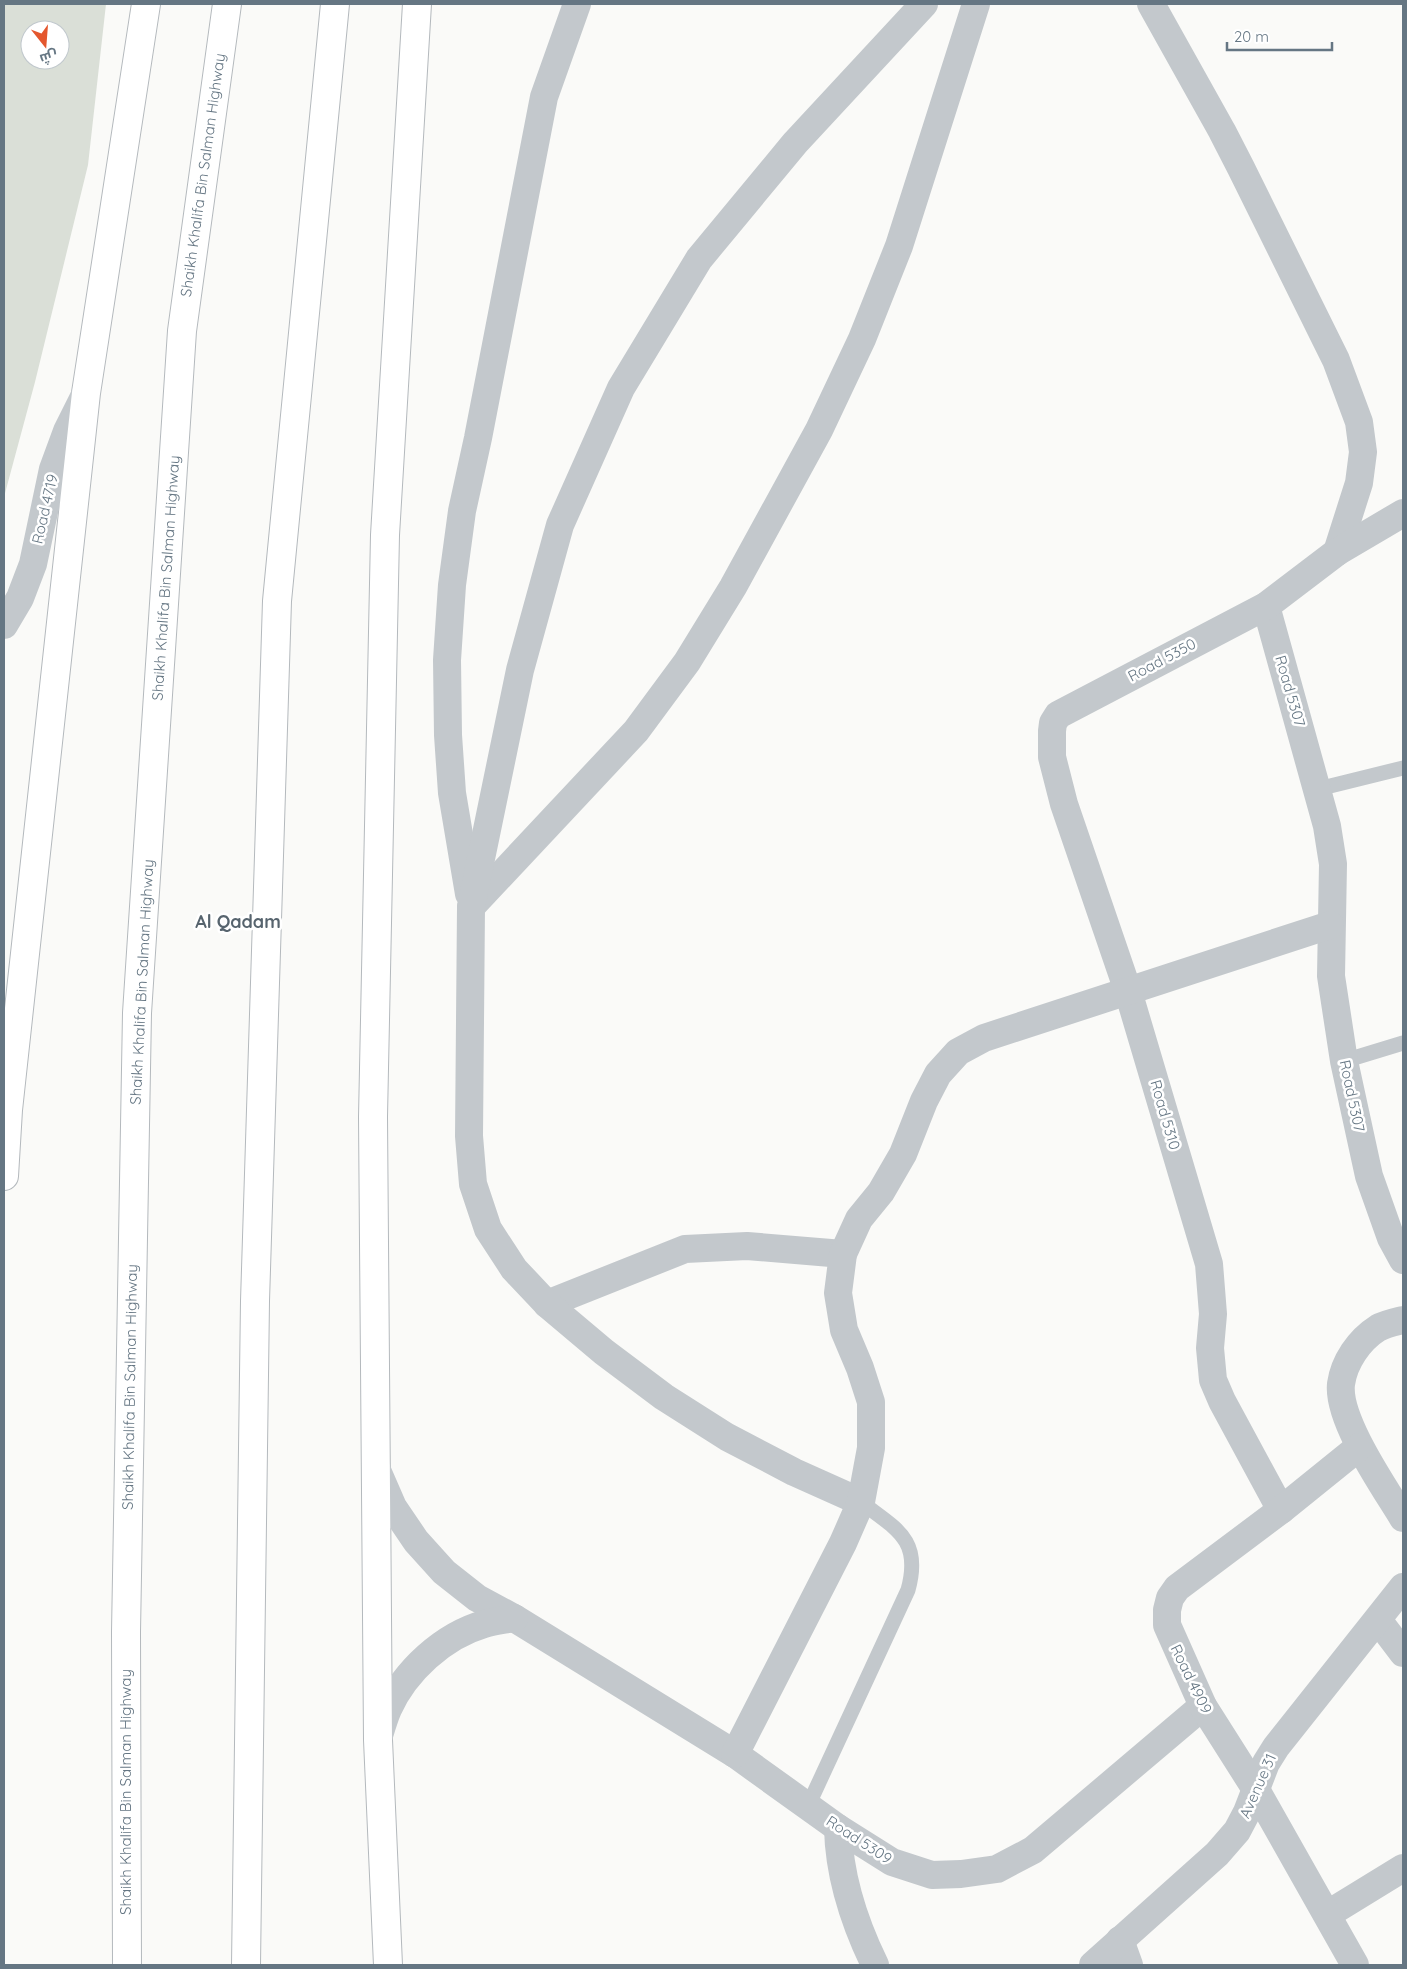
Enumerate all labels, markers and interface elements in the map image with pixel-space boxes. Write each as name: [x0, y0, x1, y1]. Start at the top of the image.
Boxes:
north arrow: [20, 20, 70, 70]
scale bar: [1227, 20, 1332, 52]
text: 20 m: [1234, 27, 1269, 46]
text: ش: [38, 46, 60, 69]
street label: Shaikh Khalifa Bin Salman Highway: [176, 52, 229, 298]
street label: Shaikh Khalifa Bin Salman Highway: [147, 455, 184, 701]
street label: Road 4719: [27, 472, 62, 546]
street label: Road 5350: [1124, 634, 1199, 685]
street label: Road 5307: [1271, 653, 1310, 729]
street label: Shaikh Khalifa Bin Salman Highway: [126, 859, 157, 1105]
district label: Al Qadam: [195, 910, 281, 933]
street label: Road 5307: [1336, 1058, 1369, 1134]
street label: Road 5310: [1146, 1078, 1185, 1152]
street label: Shaikh Khalifa Bin Salman Highway: [118, 1264, 141, 1510]
street label: Road 4909: [1167, 1641, 1216, 1716]
street label: Shaikh Khalifa Bin Salman Highway: [116, 1669, 135, 1915]
street label: Avenue 31: [1235, 1751, 1280, 1821]
street label: Road 5309: [823, 1811, 896, 1868]

